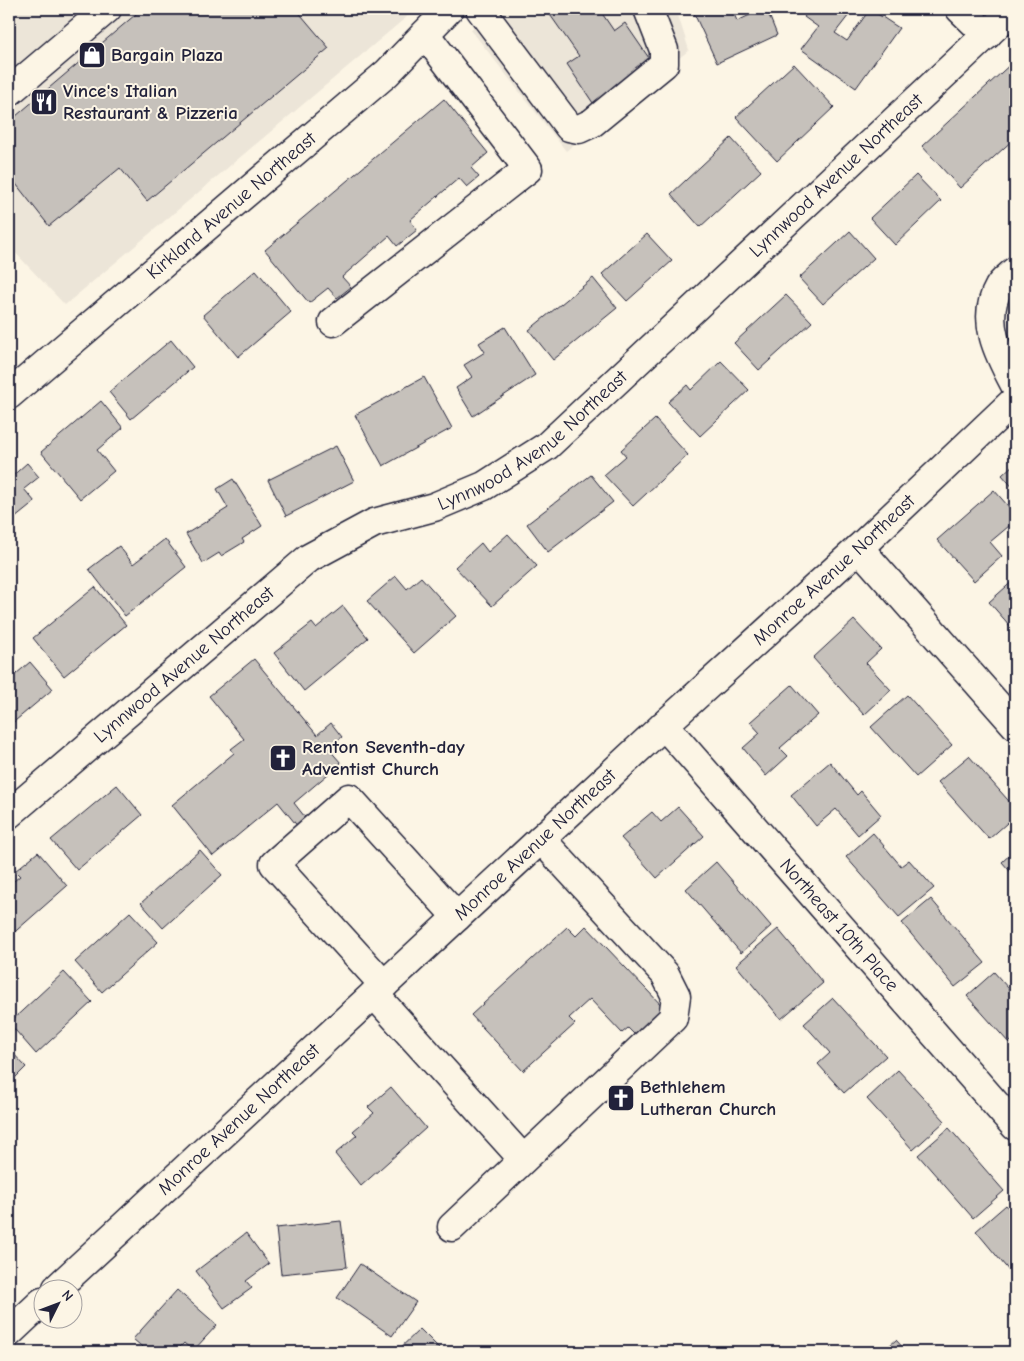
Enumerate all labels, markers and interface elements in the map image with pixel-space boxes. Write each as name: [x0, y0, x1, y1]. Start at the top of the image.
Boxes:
shop icon: Bargain Plaza: [77, 40, 107, 70]
place label: Bargain Plaza: [111, 44, 223, 66]
place label: Vince's Italian Restaurant & Pizzeria: [63, 80, 238, 124]
restaurant icon: Vince's Italian Restaurant & Pizzeria: [29, 87, 59, 117]
street label: Lynnwood Avenue Northeast: [745, 89, 928, 262]
street label: Kirkland Avenue Northeast: [142, 127, 321, 284]
street label: Lynnwood Avenue Northeast: [434, 365, 632, 515]
street label: Monroe Avenue Northeast: [748, 489, 920, 650]
street label: Lynnwood Avenue Northeast: [90, 582, 279, 748]
place label: Renton Seventh-day Adventist Church: [302, 736, 465, 780]
church icon: Renton Seventh-day Adventist Church: [268, 743, 298, 773]
street label: Monroe Avenue Northeast: [450, 764, 621, 925]
street label: Northeast 10th Place: [775, 854, 903, 996]
street label: Monroe Avenue Northeast: [153, 1039, 325, 1200]
place label: Bethlehem Lutheran Church: [640, 1076, 776, 1120]
church icon: Bethlehem Lutheran Church: [606, 1083, 636, 1113]
north arrow: [32, 1278, 82, 1328]
text: N: [58, 1287, 77, 1305]

